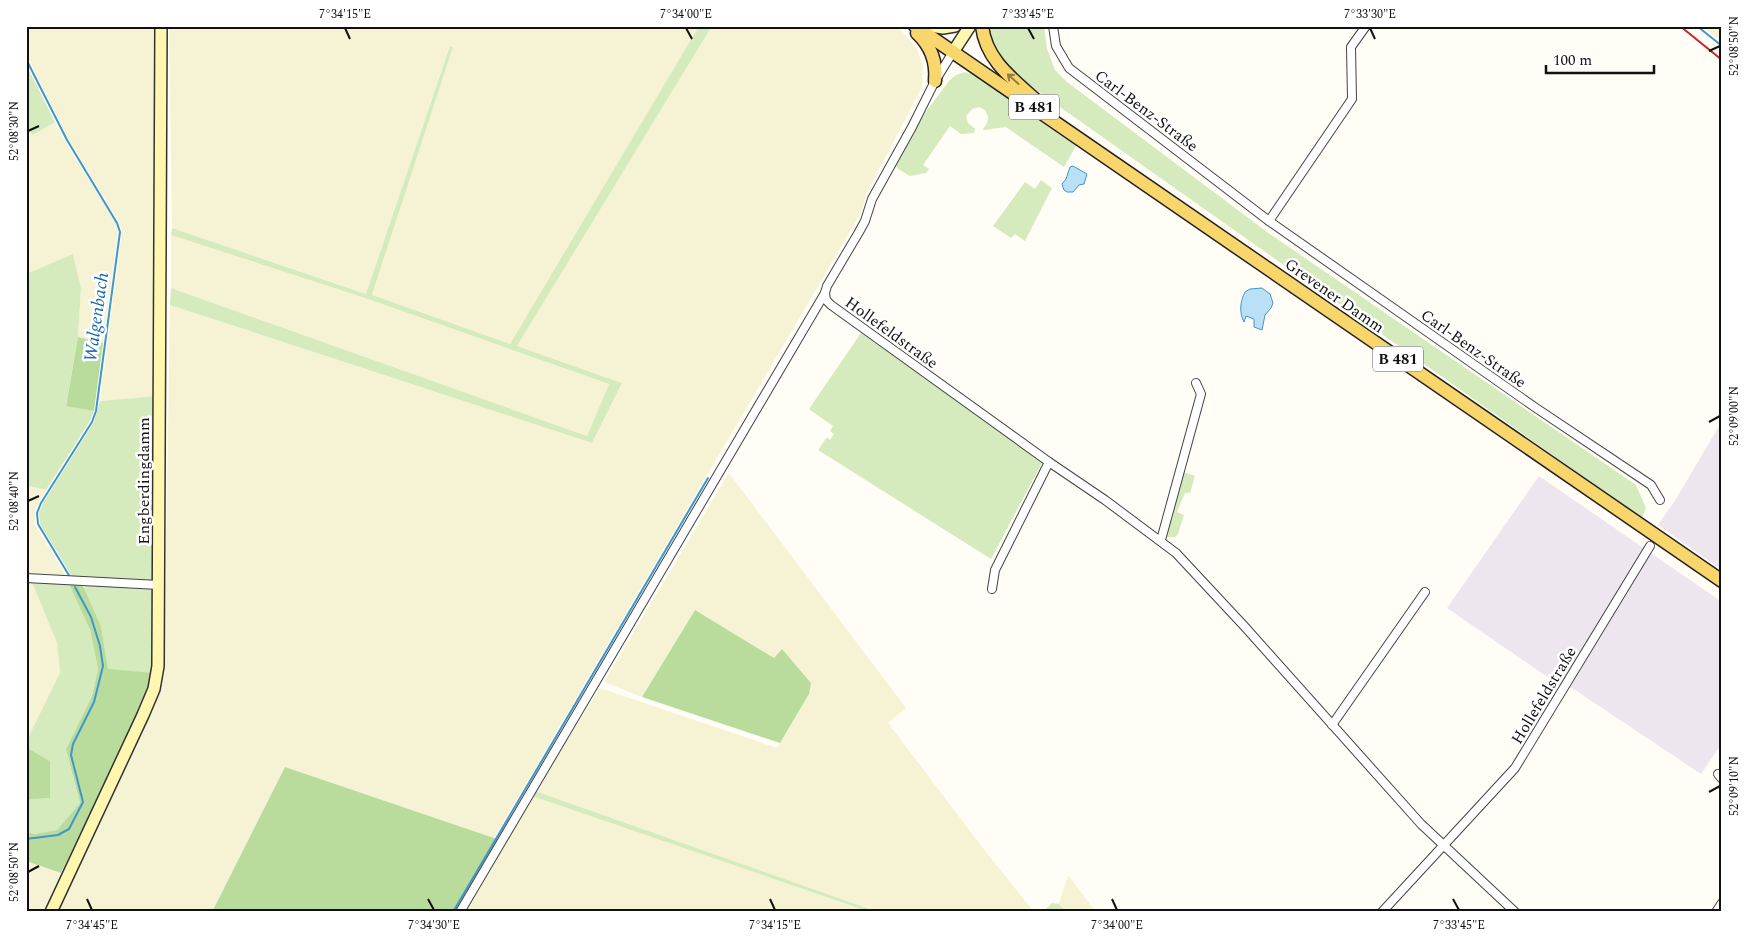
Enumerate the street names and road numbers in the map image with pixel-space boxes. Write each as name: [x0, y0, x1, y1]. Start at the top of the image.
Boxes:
street label: Carl-Benz-Straße: [1090, 64, 1203, 158]
road number: B 481: [1009, 94, 1059, 120]
street label: Grevener Damm: [1280, 252, 1389, 339]
street label: Hollefeldstraße: [840, 291, 943, 375]
street label: Carl-Benz-Straße: [1416, 303, 1531, 394]
road number: B 481: [1373, 346, 1423, 372]
street label: Engberdingdamm: [132, 417, 156, 545]
street label: Hollefeldstraße: [1505, 642, 1582, 749]

